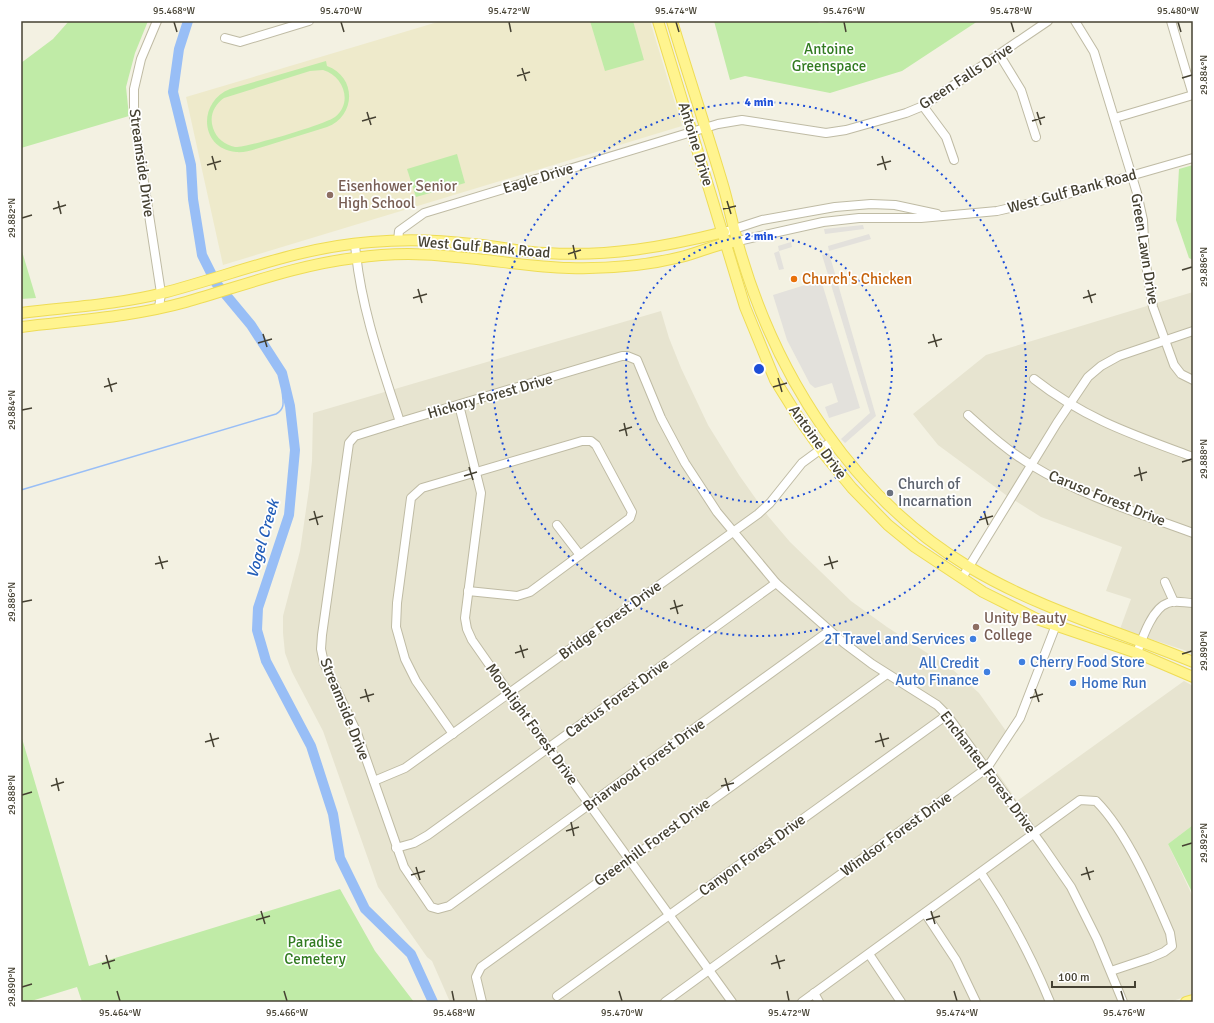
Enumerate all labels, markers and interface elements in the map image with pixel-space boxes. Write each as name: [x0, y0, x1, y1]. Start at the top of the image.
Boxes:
text: 95.468°W: [153, 5, 195, 17]
text: 95.470°W: [320, 5, 362, 17]
text: 95.472°W: [488, 5, 530, 17]
text: 95.474°W: [655, 5, 697, 17]
text: 95.476°W: [823, 5, 865, 17]
text: 95.478°W: [990, 5, 1032, 17]
text: 95.480°W: [1157, 5, 1199, 17]
street label: Green Falls Drive: [916, 39, 1016, 113]
park label: Antoine Greenspace: [792, 40, 866, 75]
text: 29.884°N: [1198, 55, 1210, 95]
text: 4 min: [745, 95, 774, 110]
street label: Antoine Drive: [675, 100, 717, 188]
street label: Streamside Drive: [126, 108, 158, 218]
street label: Eagle Drive: [501, 159, 575, 197]
street label: West Gulf Bank Road: [1005, 165, 1139, 217]
place label: Eisenhower Senior High School: [338, 177, 457, 212]
marker: Eisenhower Senior High School: [325, 190, 335, 200]
street label: Green Lawn Drive: [1127, 192, 1163, 306]
text: 29.882°N: [6, 198, 18, 238]
text: 2 min: [745, 229, 774, 244]
street label: West Gulf Bank Road: [417, 232, 551, 262]
text: 29.886°N: [1198, 247, 1210, 287]
place label: Church's Chicken: [802, 270, 912, 288]
marker: Church's Chicken: [789, 274, 799, 284]
centre of rings: [752, 362, 766, 376]
street label: Hickory Forest Drive: [425, 370, 555, 422]
text: 29.884°N: [6, 390, 18, 430]
street label: Antoine Drive: [785, 402, 851, 482]
text: 29.888°N: [1198, 439, 1210, 479]
street label: Caruso Forest Drive: [1046, 466, 1168, 530]
place label: Church of Incarnation: [898, 475, 972, 510]
marker: Church of Incarnation: [885, 488, 895, 498]
water label: Vogel Creek: [242, 496, 284, 581]
street label: Bridge Forest Drive: [555, 577, 665, 663]
text: 29.886°N: [6, 582, 18, 622]
place label: Unity Beauty College: [984, 609, 1067, 644]
marker: Unity Beauty College: [971, 622, 981, 632]
place label: 2T Travel and Services: [824, 630, 965, 648]
text: 29.890°N: [1198, 631, 1210, 671]
marker: 2T Travel and Services: [968, 634, 978, 644]
place label: Cherry Food Store: [1030, 653, 1145, 671]
street label: Cactus Forest Drive: [562, 654, 672, 742]
place label: All Credit Auto Finance: [895, 654, 979, 689]
street label: Streamside Drive: [316, 655, 374, 763]
marker: Cherry Food Store: [1017, 657, 1027, 667]
street label: Moonlight Forest Drive: [482, 660, 582, 788]
marker: All Credit Auto Finance: [982, 667, 992, 677]
place label: Home Run: [1081, 674, 1147, 692]
marker: Home Run: [1068, 678, 1078, 688]
street label: Enchanted Forest Drive: [936, 707, 1040, 837]
street label: Briarwood Forest Drive: [580, 715, 708, 815]
text: 29.888°N: [6, 775, 18, 815]
street label: Windsor Forest Drive: [837, 788, 955, 880]
street label: Greenhill Forest Drive: [591, 794, 713, 890]
street label: Canyon Forest Drive: [695, 810, 809, 900]
text: 29.892°N: [1198, 823, 1210, 863]
park label: Paradise Cemetery: [284, 933, 346, 968]
scale bar: [1052, 963, 1135, 989]
text: 29.890°N: [6, 967, 18, 1007]
text: 100 m: [1058, 970, 1090, 985]
text: 95.464°W: [99, 1007, 141, 1019]
text: 95.466°W: [266, 1007, 308, 1019]
text: 95.468°W: [433, 1007, 475, 1019]
text: 95.470°W: [601, 1007, 643, 1019]
text: 95.472°W: [768, 1007, 810, 1019]
text: 95.474°W: [936, 1007, 978, 1019]
text: 95.476°W: [1103, 1007, 1145, 1019]

